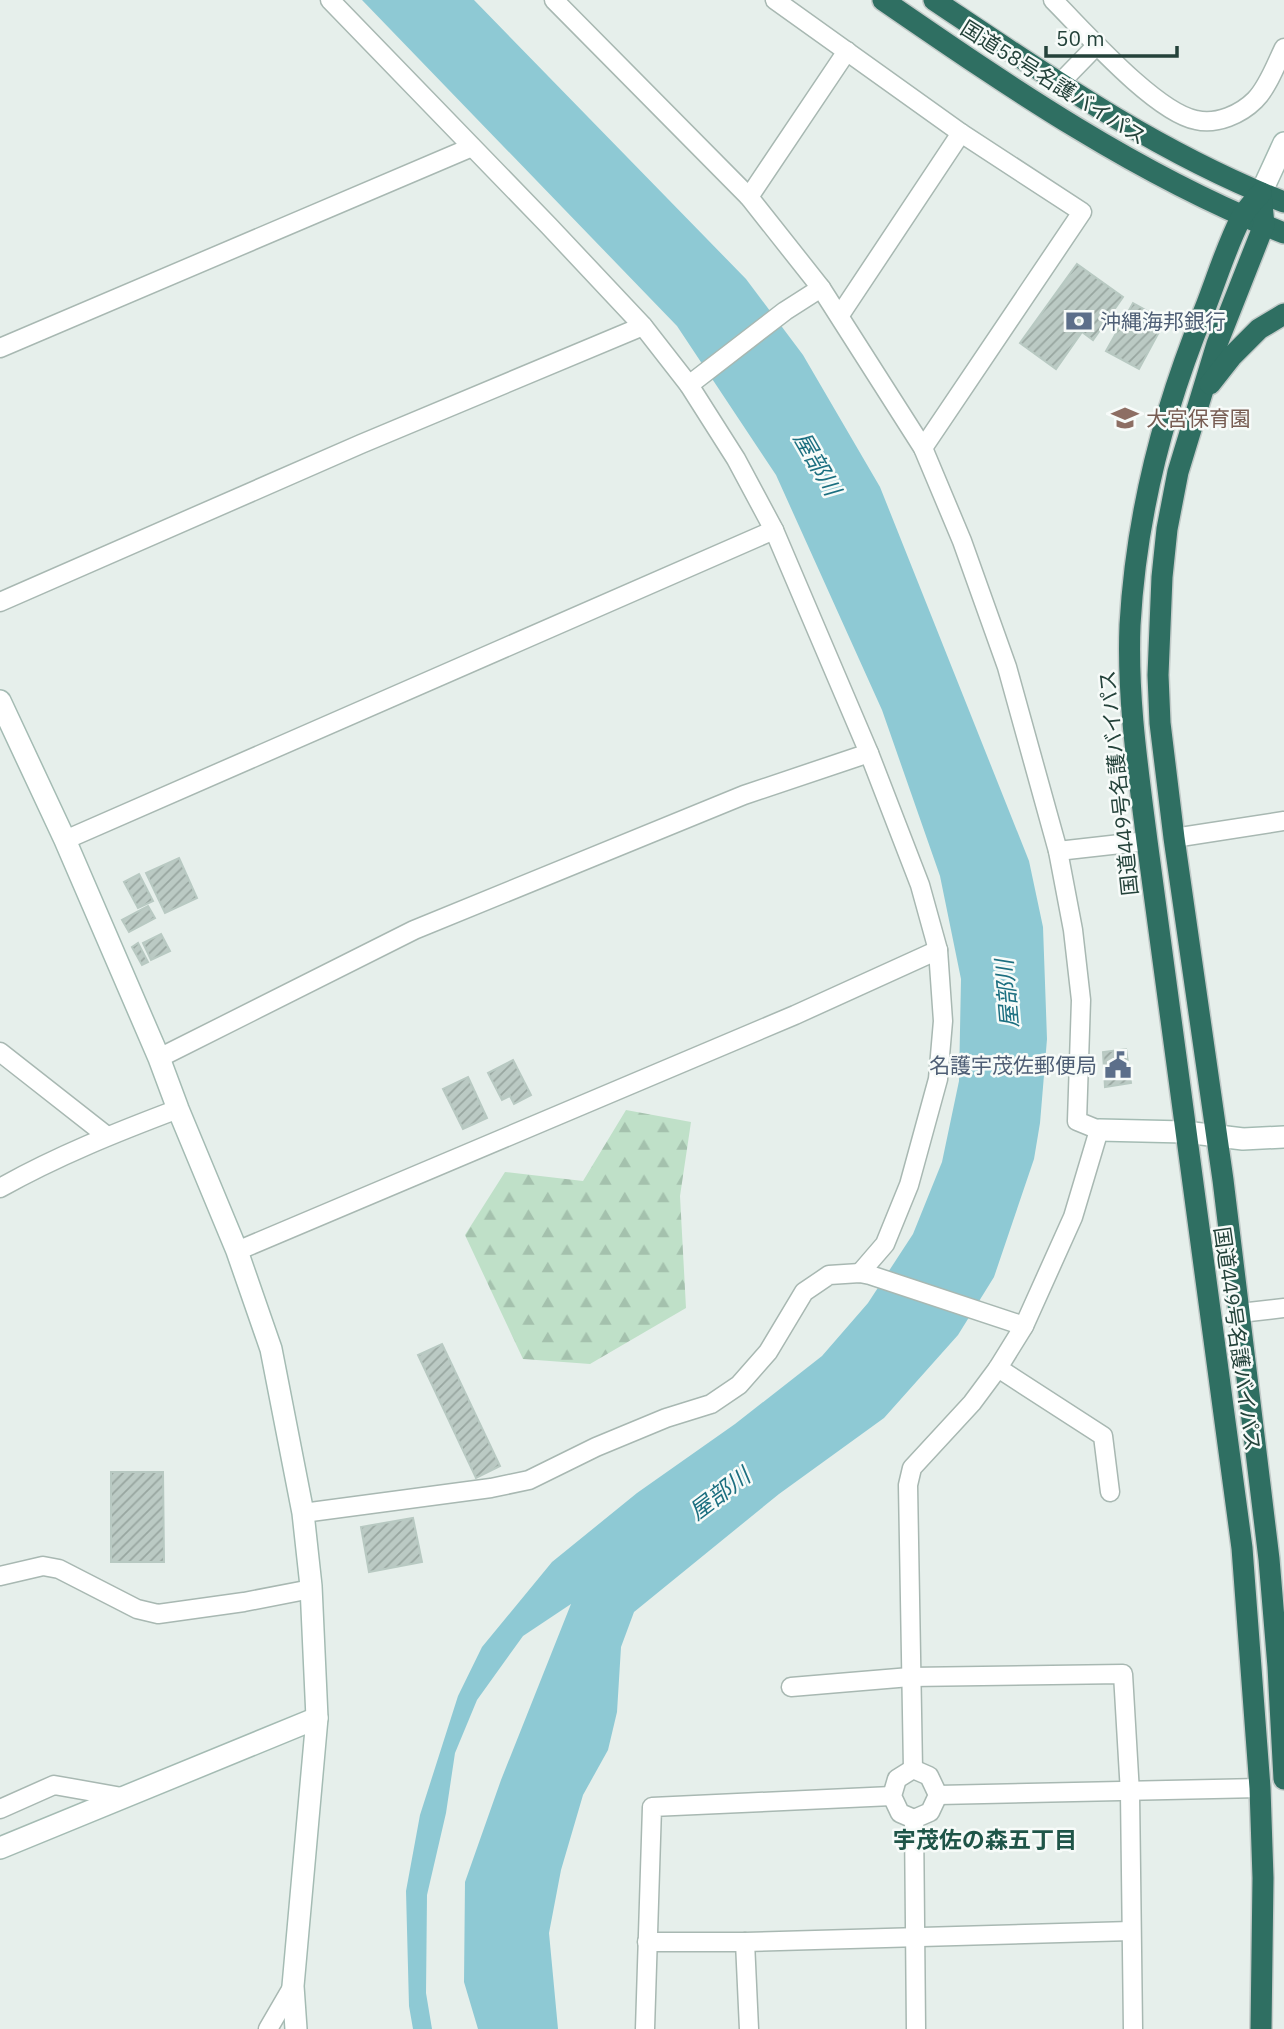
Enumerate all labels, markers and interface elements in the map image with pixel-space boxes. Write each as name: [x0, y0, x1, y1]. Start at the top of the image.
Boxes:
street label: 国道58号名護バイパス: [956, 13, 1152, 151]
scale bar: [1046, 14, 1177, 58]
text: 50 m: [1056, 24, 1105, 52]
bank icon: 沖縄海邦銀行: [1064, 306, 1094, 336]
place label: 沖縄海邦銀行: [1100, 307, 1226, 335]
school or university icon: 大宮保育園: [1110, 403, 1140, 433]
place label: 大宮保育園: [1146, 404, 1251, 432]
water label: 屋部川: [788, 426, 850, 503]
street label: 国道449号名護バイパス: [1092, 669, 1144, 897]
water label: 屋部川: [988, 955, 1024, 1030]
public building icon: 名護宇茂佐郵便局: [1103, 1050, 1133, 1080]
place label: 名護宇茂佐郵便局: [929, 1051, 1097, 1079]
street label: 国道449号名護バイパス: [1208, 1225, 1268, 1453]
water label: 屋部川: [682, 1458, 758, 1526]
district label: 宇茂佐の森五丁目: [893, 1824, 1077, 1854]

